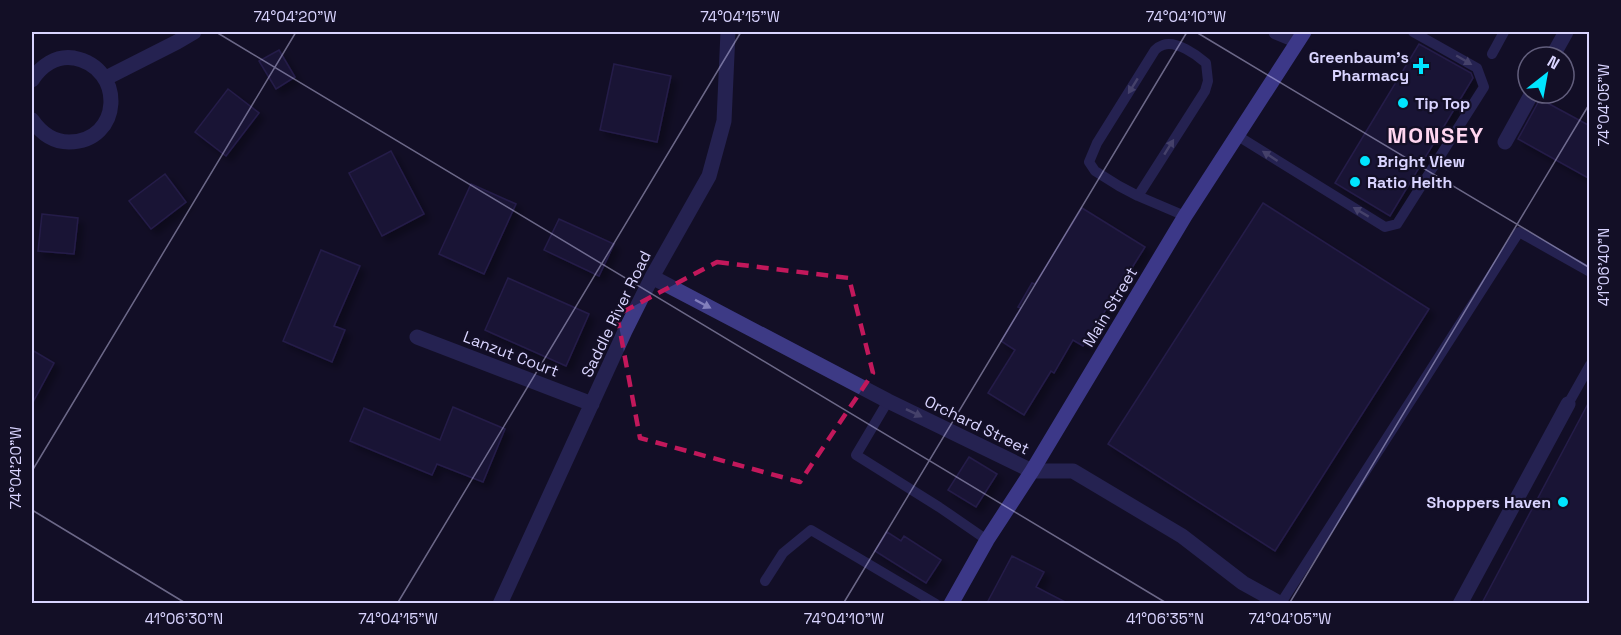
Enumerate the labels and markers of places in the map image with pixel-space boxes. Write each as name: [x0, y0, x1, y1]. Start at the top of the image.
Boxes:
place label: Greenbaum's Pharmacy: [1309, 47, 1409, 86]
marker: Greenbaum's Pharmacy: [1414, 59, 1428, 73]
place label: Tip Top: [1415, 93, 1470, 114]
marker: Tip Top: [1396, 96, 1410, 110]
place label: Bright View: [1377, 151, 1465, 172]
marker: Bright View: [1358, 154, 1372, 168]
place label: Ratio Helth: [1367, 172, 1452, 193]
marker: Ratio Helth: [1348, 175, 1362, 189]
place label: Shoppers Haven: [1426, 492, 1551, 513]
marker: Shoppers Haven: [1556, 495, 1570, 509]

